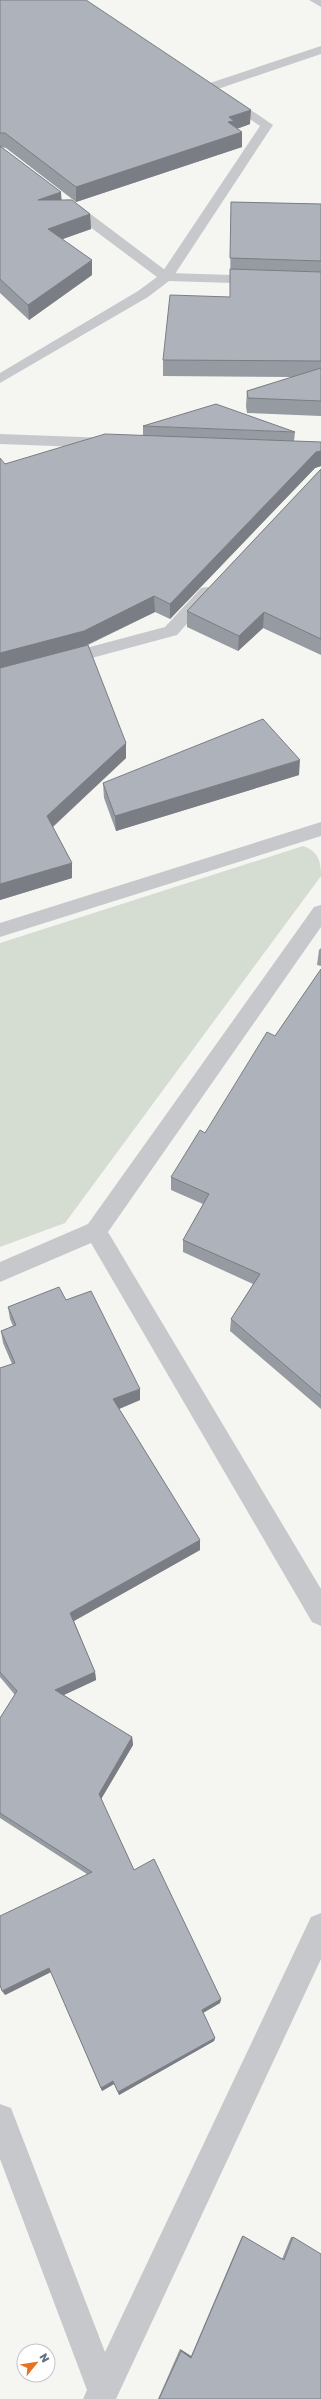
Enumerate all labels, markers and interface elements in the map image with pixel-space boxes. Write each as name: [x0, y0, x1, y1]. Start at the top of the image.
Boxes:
north arrow: [16, 2343, 56, 2383]
text: N: [37, 2351, 53, 2365]

